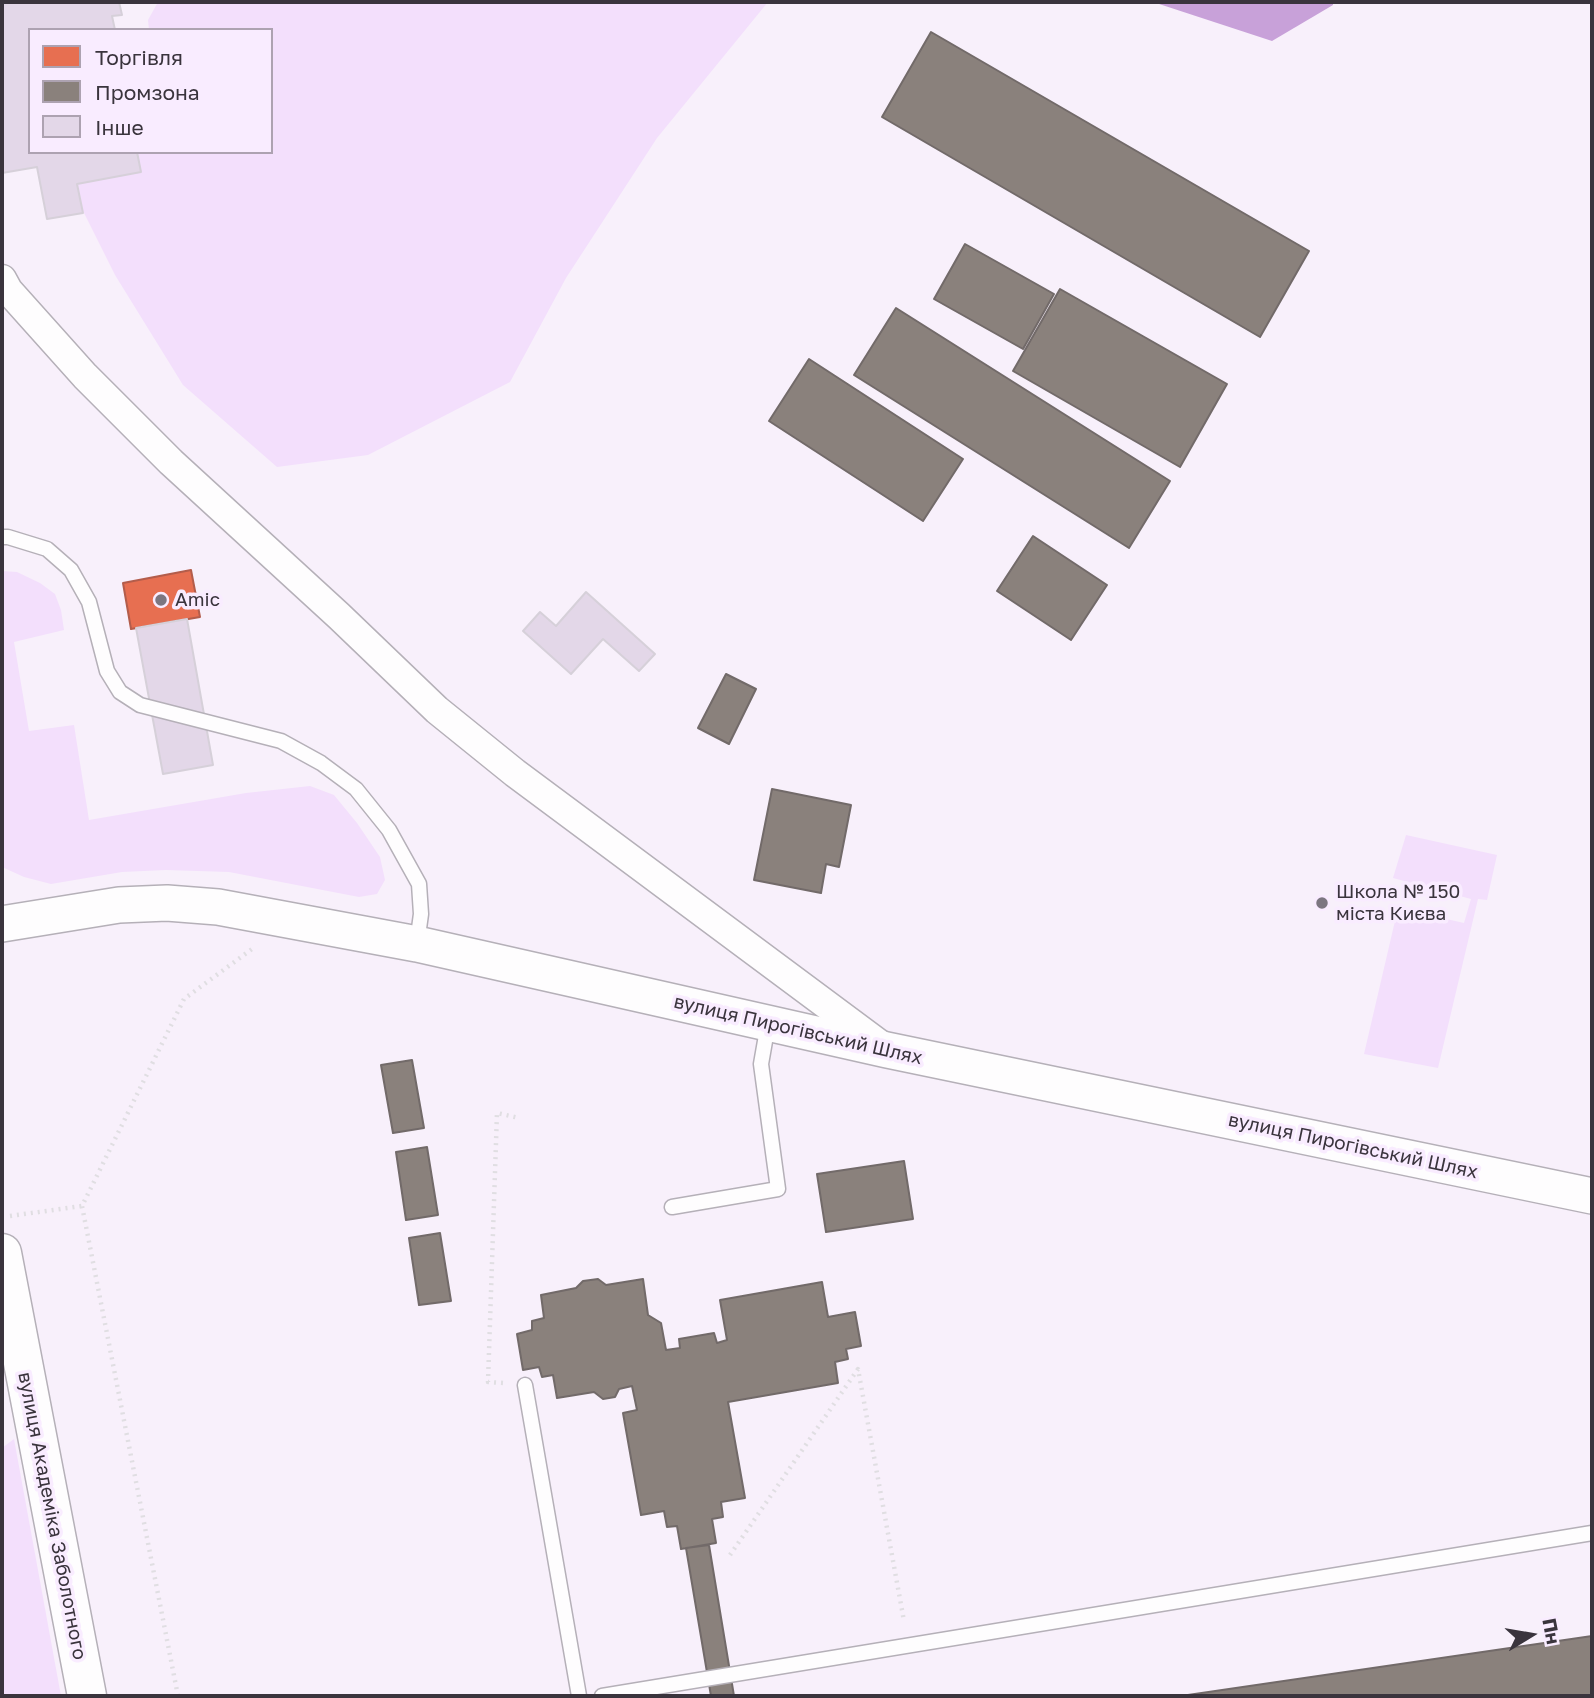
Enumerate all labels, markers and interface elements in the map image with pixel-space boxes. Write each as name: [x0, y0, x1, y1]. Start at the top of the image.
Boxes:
legend: [28, 28, 273, 154]
text: Торгівля: [95, 44, 183, 70]
text: Промзона: [95, 79, 200, 105]
text: Інше: [95, 114, 144, 140]
place label: Amic: [175, 589, 220, 611]
marker: Amic: [153, 592, 169, 608]
place label: Школа № 150 міста Києва: [1336, 881, 1460, 925]
marker: Школа № 150 міста Києва: [1314, 895, 1330, 911]
street label: вулиця Пирогівський Шлях: [672, 990, 924, 1070]
street label: вулиця Пирогівський Шлях: [1226, 1108, 1480, 1184]
street label: вулиця Академіка Заболотного: [13, 1370, 91, 1662]
north arrow: [1496, 1600, 1566, 1670]
text: Пн: [1538, 1616, 1566, 1646]

